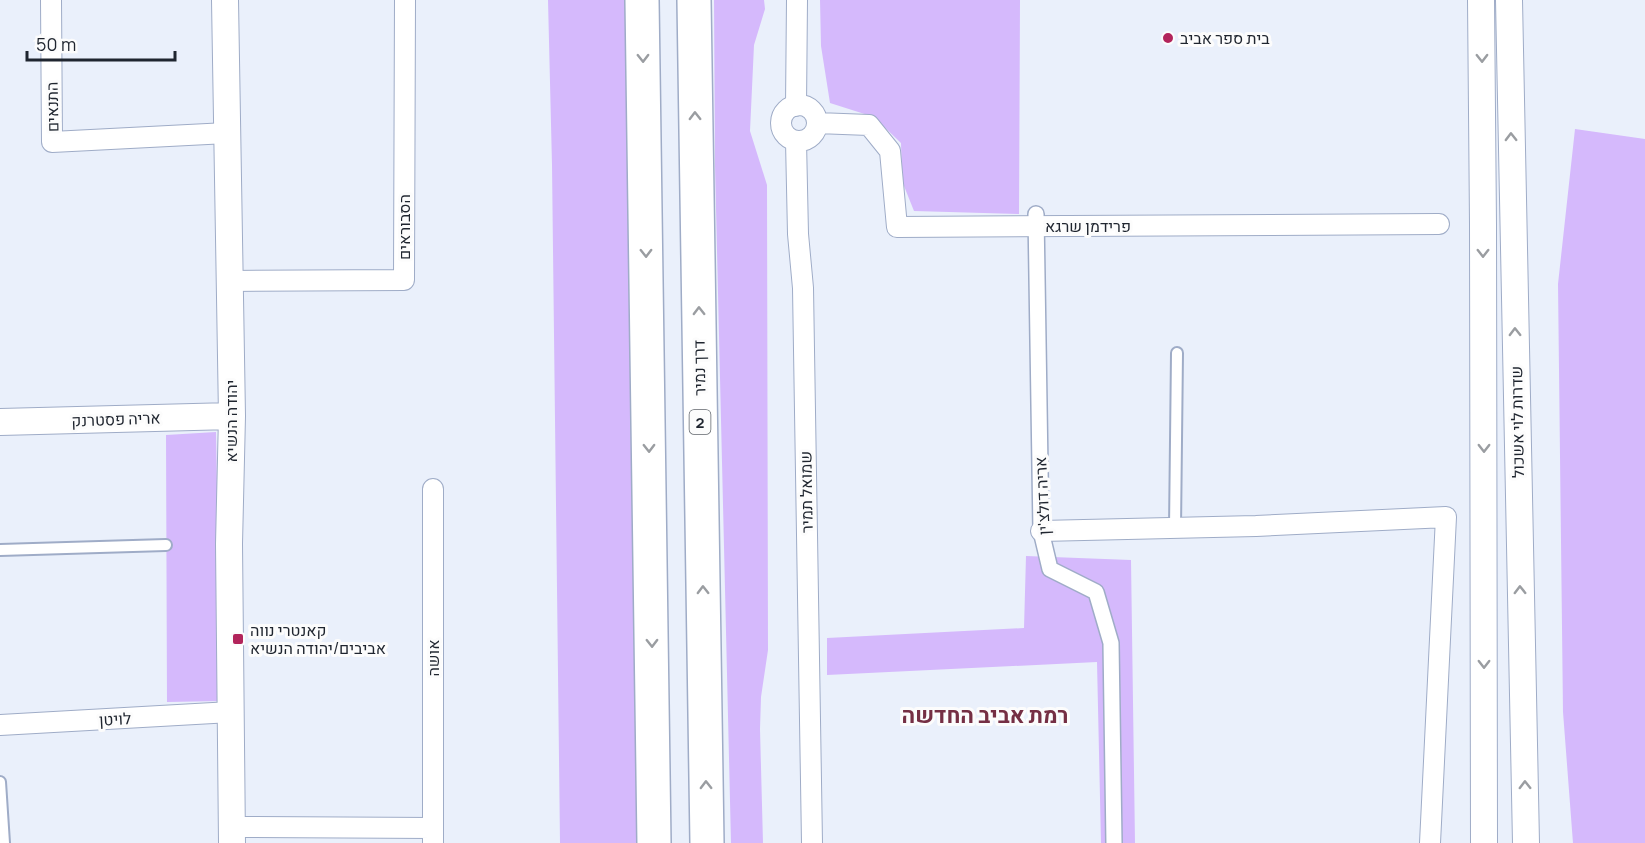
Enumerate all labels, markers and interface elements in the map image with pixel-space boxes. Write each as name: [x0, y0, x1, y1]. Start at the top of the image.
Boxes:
scale bar: [27, 24, 176, 62]
place label: בית ספר אביב: [1180, 27, 1270, 49]
marker: בית ספר אביב: [1161, 31, 1175, 45]
text: 50 m: [36, 32, 76, 56]
one-way arrow: [637, 54, 649, 63]
one-way arrow: [1475, 54, 1488, 63]
street label: התנאים: [41, 82, 63, 132]
one-way arrow: [689, 111, 702, 120]
one-way arrow: [1505, 132, 1517, 141]
street label: הסבוראים: [393, 194, 415, 260]
street label: פרידמן שרגא: [1045, 215, 1131, 237]
one-way arrow: [640, 249, 652, 258]
one-way arrow: [1477, 249, 1489, 258]
one-way arrow: [692, 306, 705, 315]
one-way arrow: [1509, 327, 1521, 336]
street label: דרך נמיר: [688, 340, 710, 396]
street label: שדרות לוי אשכול: [1505, 366, 1529, 478]
street label: יהודה הנשיא: [220, 380, 242, 462]
street label: אריה פסטרנק: [71, 406, 161, 432]
road number: 2: [690, 410, 710, 434]
one-way arrow: [643, 444, 655, 453]
one-way arrow: [1478, 444, 1490, 453]
street label: שמואל תמיר: [794, 451, 818, 533]
street label: אריה דולצ'ין: [1029, 456, 1055, 536]
one-way arrow: [697, 585, 709, 594]
one-way arrow: [1514, 585, 1527, 594]
place label: קאנטרי נווה אביבים/יהודה הנשיא: [250, 619, 386, 659]
marker: קאנטרי נווה אביבים/יהודה הנשיא: [231, 632, 245, 646]
street label: אושה: [422, 639, 444, 677]
one-way arrow: [645, 639, 658, 648]
one-way arrow: [1478, 660, 1490, 669]
district label: רמת אביב החדשה: [902, 700, 1068, 730]
street label: לויטן: [98, 707, 132, 731]
one-way arrow: [700, 780, 712, 789]
one-way arrow: [1519, 780, 1531, 789]

